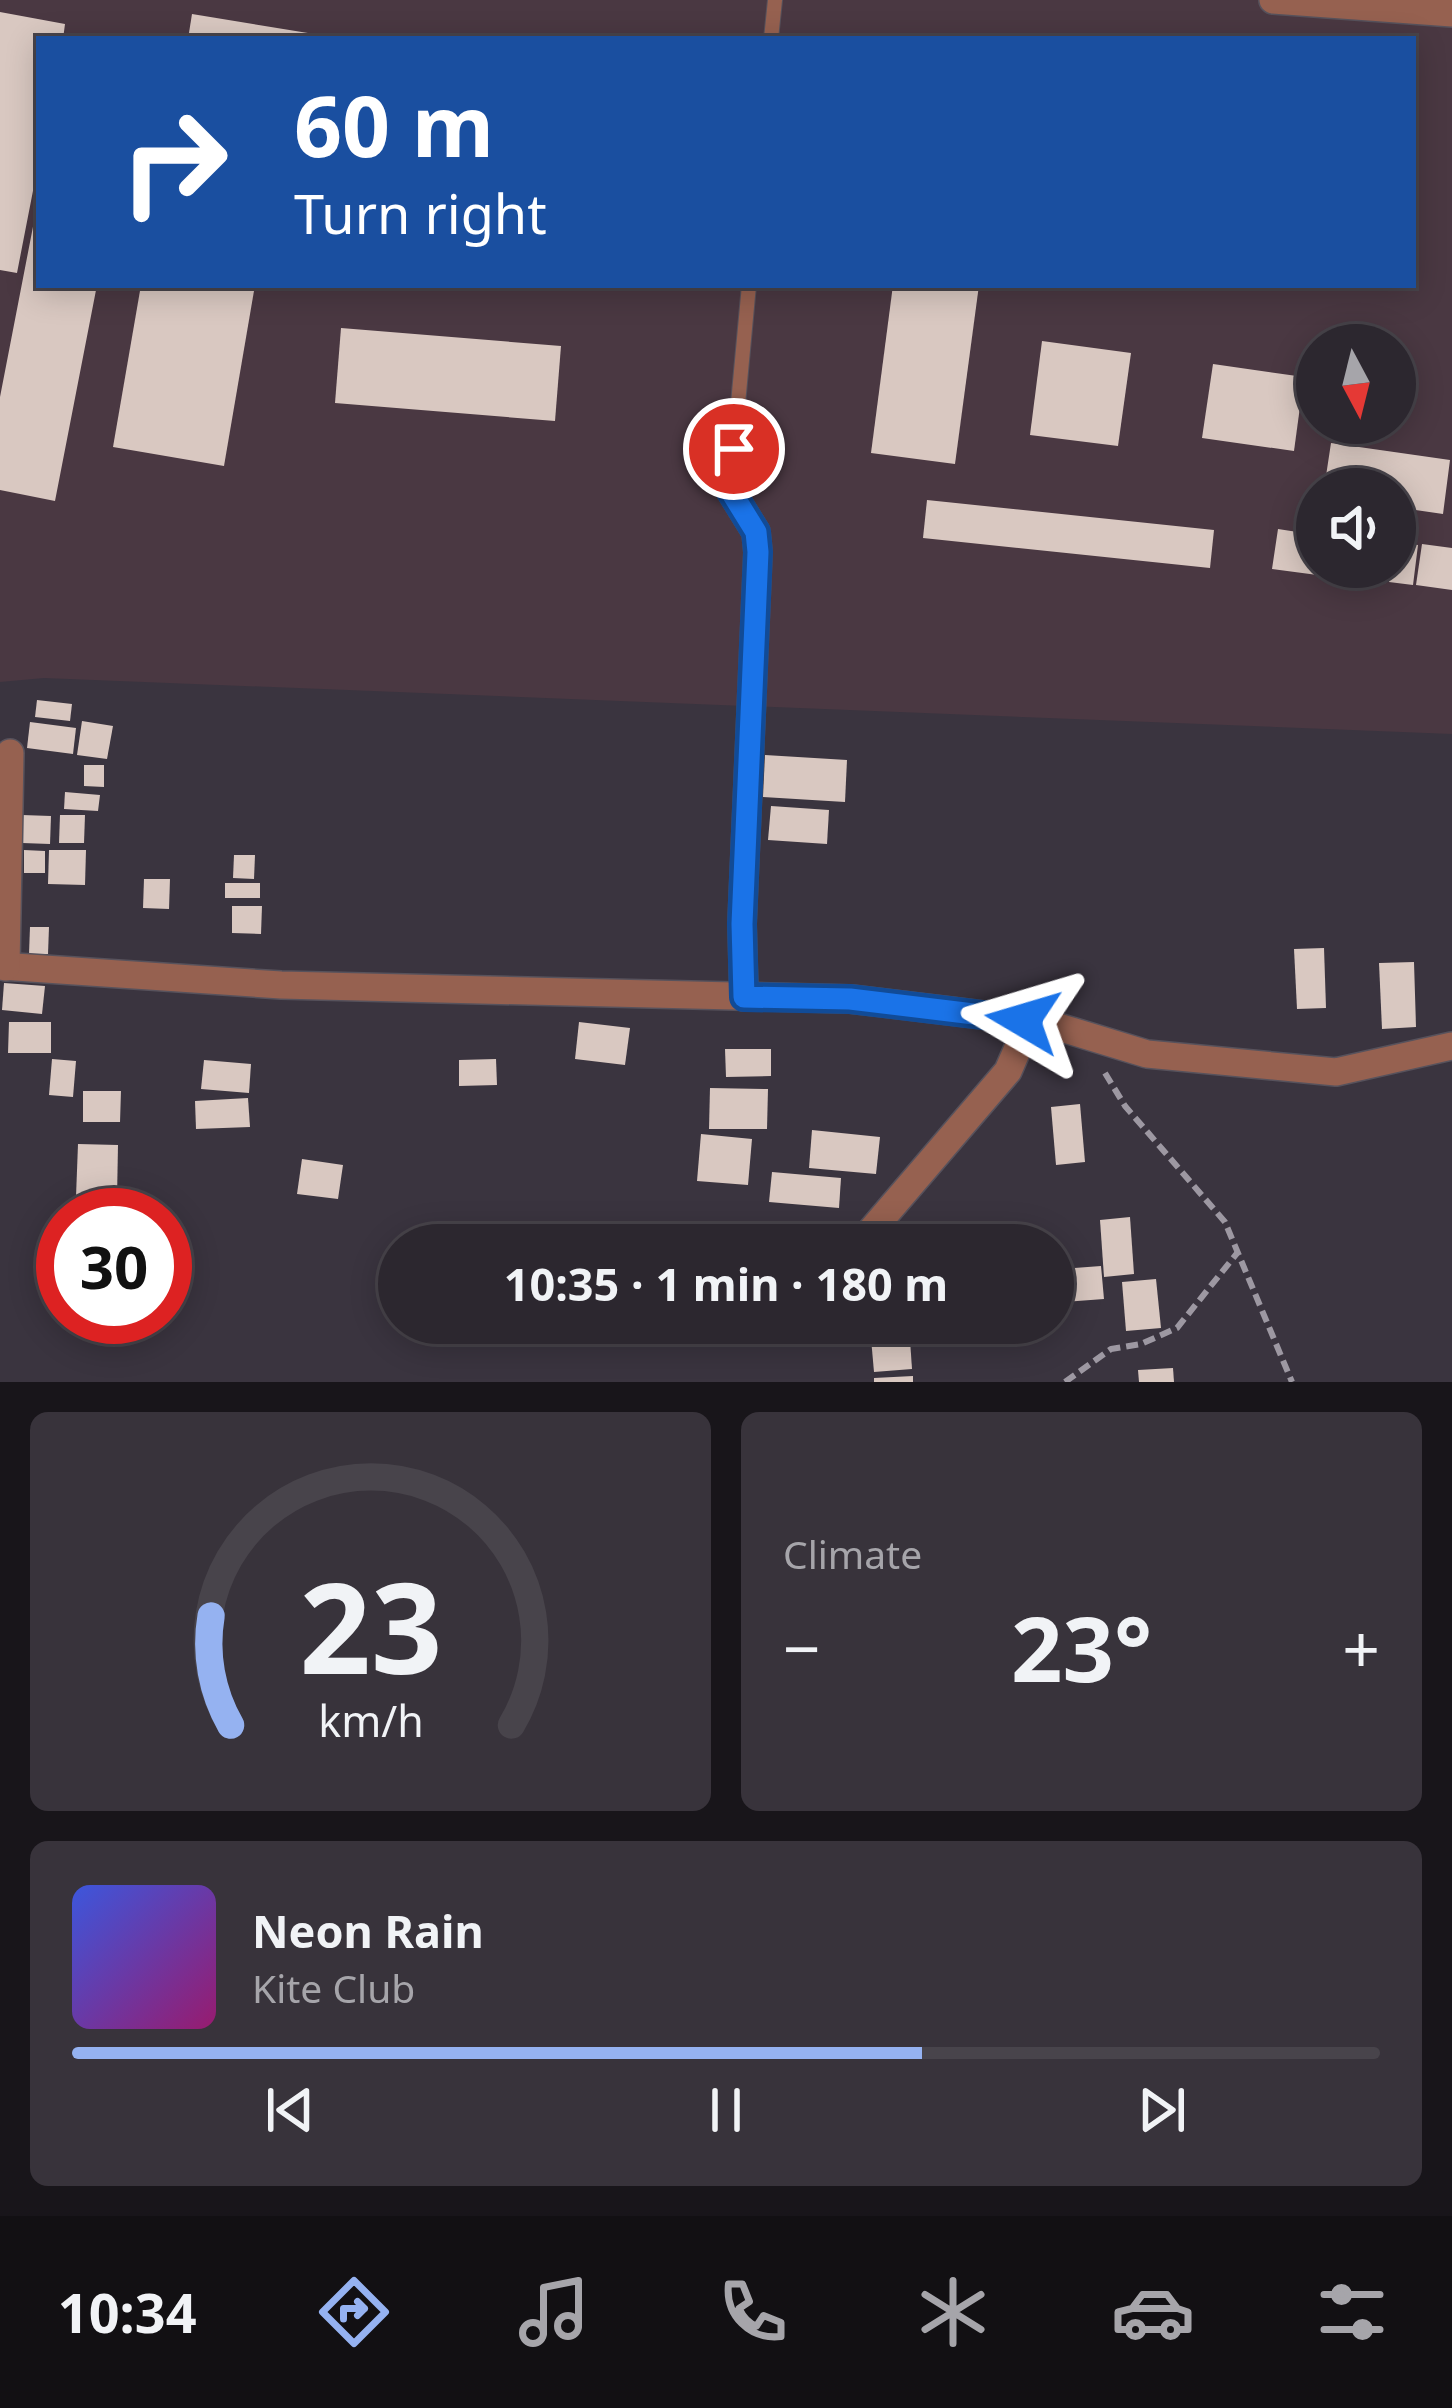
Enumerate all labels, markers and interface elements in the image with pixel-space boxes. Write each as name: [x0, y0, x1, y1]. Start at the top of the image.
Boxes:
text: 60 m: [294, 67, 494, 182]
icon: right: [96, 84, 252, 240]
text: Turn right: [294, 176, 547, 250]
north arrow: [1296, 324, 1416, 444]
map controls: [1296, 324, 1416, 588]
pin: [683, 398, 785, 500]
icon: arrive: [701, 416, 767, 482]
button: sound: [1296, 468, 1416, 588]
position arrow: [960, 957, 1086, 1083]
speed limit sign: 30: [36, 1188, 192, 1344]
text: 10:35 · 1 min · 180 m: [504, 1253, 948, 1314]
text: Climate: [783, 1527, 922, 1580]
text: 23: [299, 1541, 442, 1711]
text: 23°: [1011, 1586, 1152, 1708]
text: −: [783, 1602, 821, 1692]
text: +: [1342, 1602, 1380, 1692]
text: km/h: [318, 1690, 423, 1749]
text: Neon Rain: [252, 1900, 484, 1961]
text: Kite Club: [252, 1961, 415, 2014]
icon: previous: [257, 2077, 323, 2143]
icon: pause: [693, 2077, 759, 2143]
icon: next: [1129, 2077, 1195, 2143]
icon: directions: [312, 2270, 396, 2354]
icon: music: [512, 2270, 596, 2354]
icon: phone: [711, 2270, 795, 2354]
icon: climate: [911, 2270, 995, 2354]
icon: car: [1111, 2270, 1195, 2354]
icon: filters: [1310, 2270, 1394, 2354]
text: 10:34: [58, 2275, 197, 2349]

